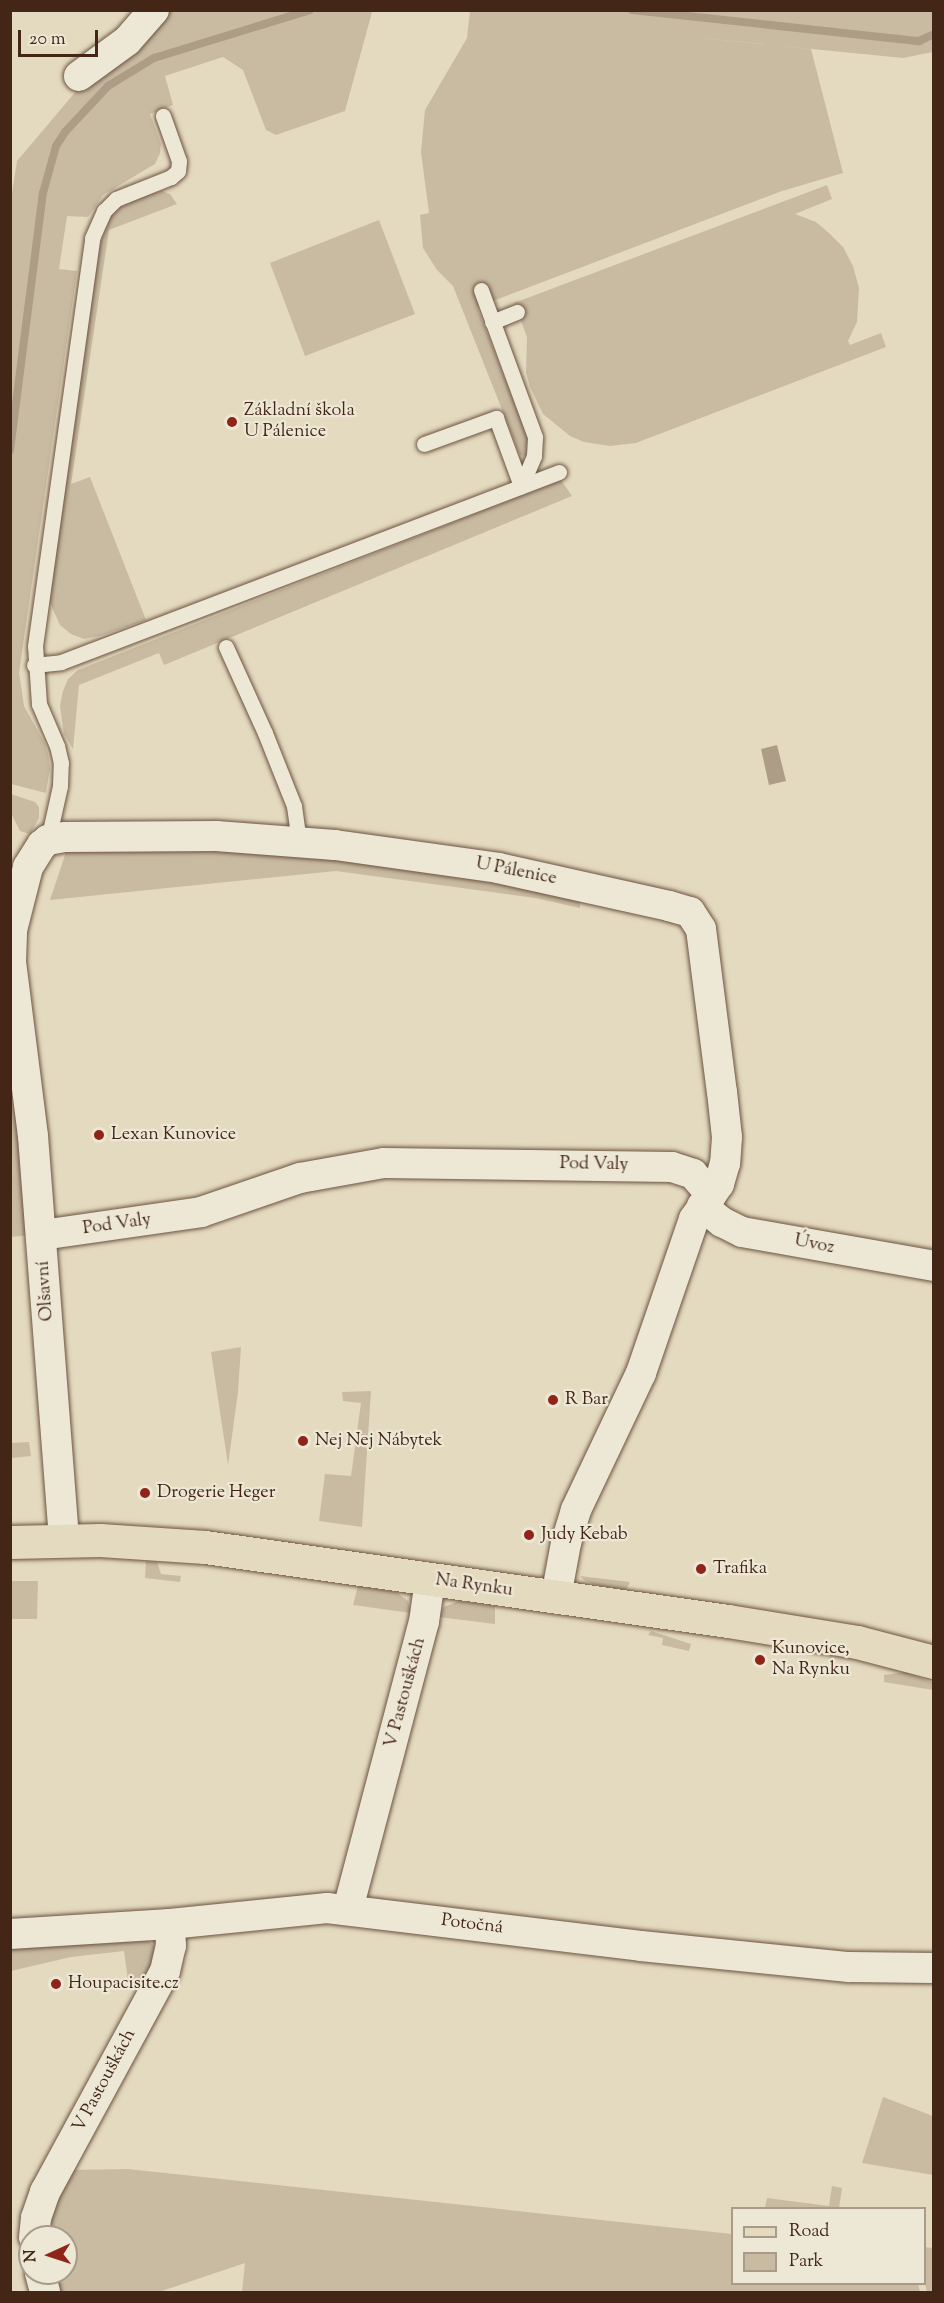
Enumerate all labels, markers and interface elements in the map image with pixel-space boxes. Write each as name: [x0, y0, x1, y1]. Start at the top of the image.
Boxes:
scale bar: [21, 18, 100, 56]
text: 20 m: [29, 27, 66, 53]
place label: Základní škola U Pálenice: [244, 401, 355, 444]
marker: Základní škola U Pálenice: [225, 415, 239, 429]
street label: U Pálenice: [474, 854, 558, 890]
place label: Lexan Kunovice: [111, 1124, 236, 1146]
marker: Lexan Kunovice: [92, 1128, 106, 1142]
street label: Pod Valy: [559, 1154, 629, 1176]
street label: Pod Valy: [81, 1210, 153, 1240]
street label: Úvoz: [792, 1231, 836, 1259]
street label: Olšavní: [33, 1260, 59, 1322]
place label: R Bar: [565, 1389, 608, 1411]
marker: R Bar: [546, 1393, 560, 1407]
place label: Nej Nej Nábytek: [315, 1430, 442, 1452]
marker: Nej Nej Nábytek: [296, 1434, 310, 1448]
place label: Drogerie Heger: [157, 1482, 275, 1504]
marker: Drogerie Heger: [138, 1486, 152, 1500]
place label: Judy Kebab: [541, 1524, 628, 1546]
marker: Judy Kebab: [522, 1528, 536, 1542]
place label: Trafika: [713, 1558, 767, 1580]
marker: Trafika: [694, 1562, 708, 1576]
street label: Na Rynku: [434, 1570, 514, 1602]
street label: V Pastouškách: [381, 1635, 431, 1751]
place label: Kunovice, Na Rynku: [772, 1639, 850, 1682]
marker: Kunovice, Na Rynku: [753, 1653, 767, 1667]
street label: Potočná: [440, 1910, 504, 1940]
place label: Houpacisite.cz: [68, 1973, 179, 1995]
marker: Houpacisite.cz: [49, 1977, 63, 1991]
street label: V Pastouškách: [69, 2026, 141, 2136]
legend: [731, 2207, 926, 2285]
text: Road: [789, 2219, 829, 2245]
north arrow: [18, 2225, 78, 2285]
text: N: [20, 2249, 43, 2263]
text: Park: [789, 2249, 823, 2275]

